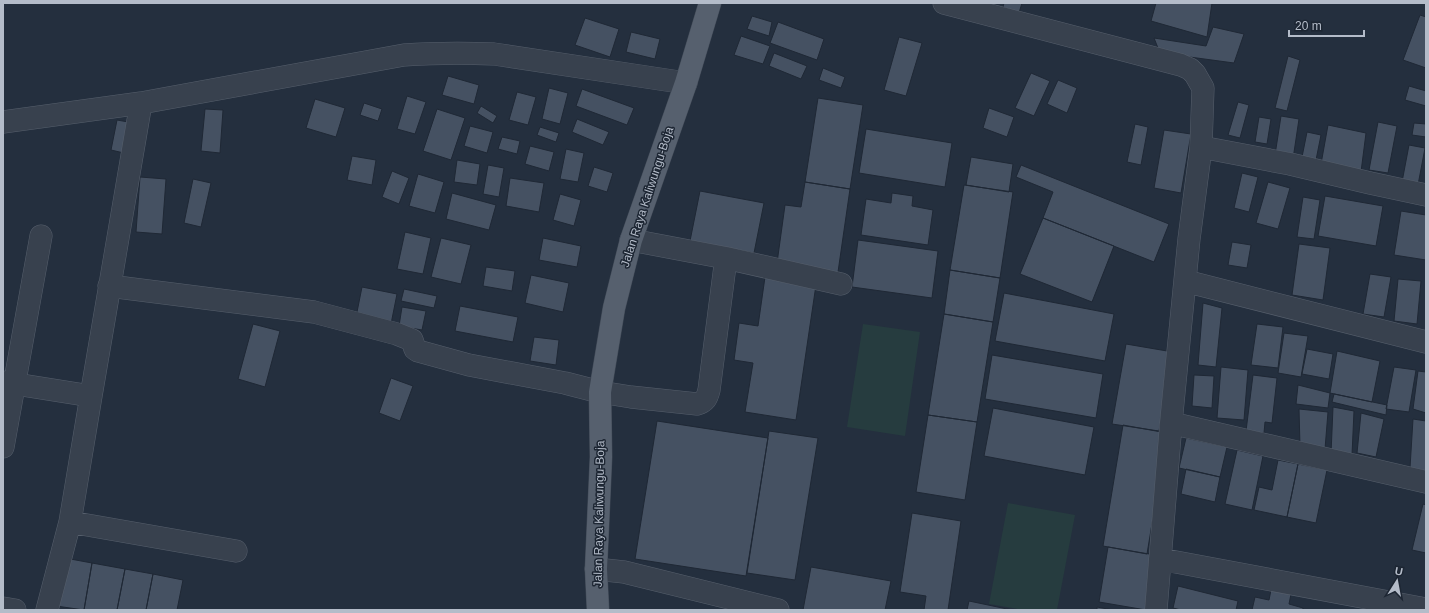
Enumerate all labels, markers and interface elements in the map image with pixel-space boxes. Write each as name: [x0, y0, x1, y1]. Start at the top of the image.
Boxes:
scale bar: [1289, 12, 1364, 38]
text: 20 m: [1295, 19, 1322, 33]
street label: Jalan Raya Kaliwungu-Boja: [618, 125, 676, 269]
street label: Jalan Raya Kaliwungu-Boja: [591, 440, 607, 587]
north arrow: [1377, 561, 1417, 601]
text: U: [1394, 565, 1404, 578]

